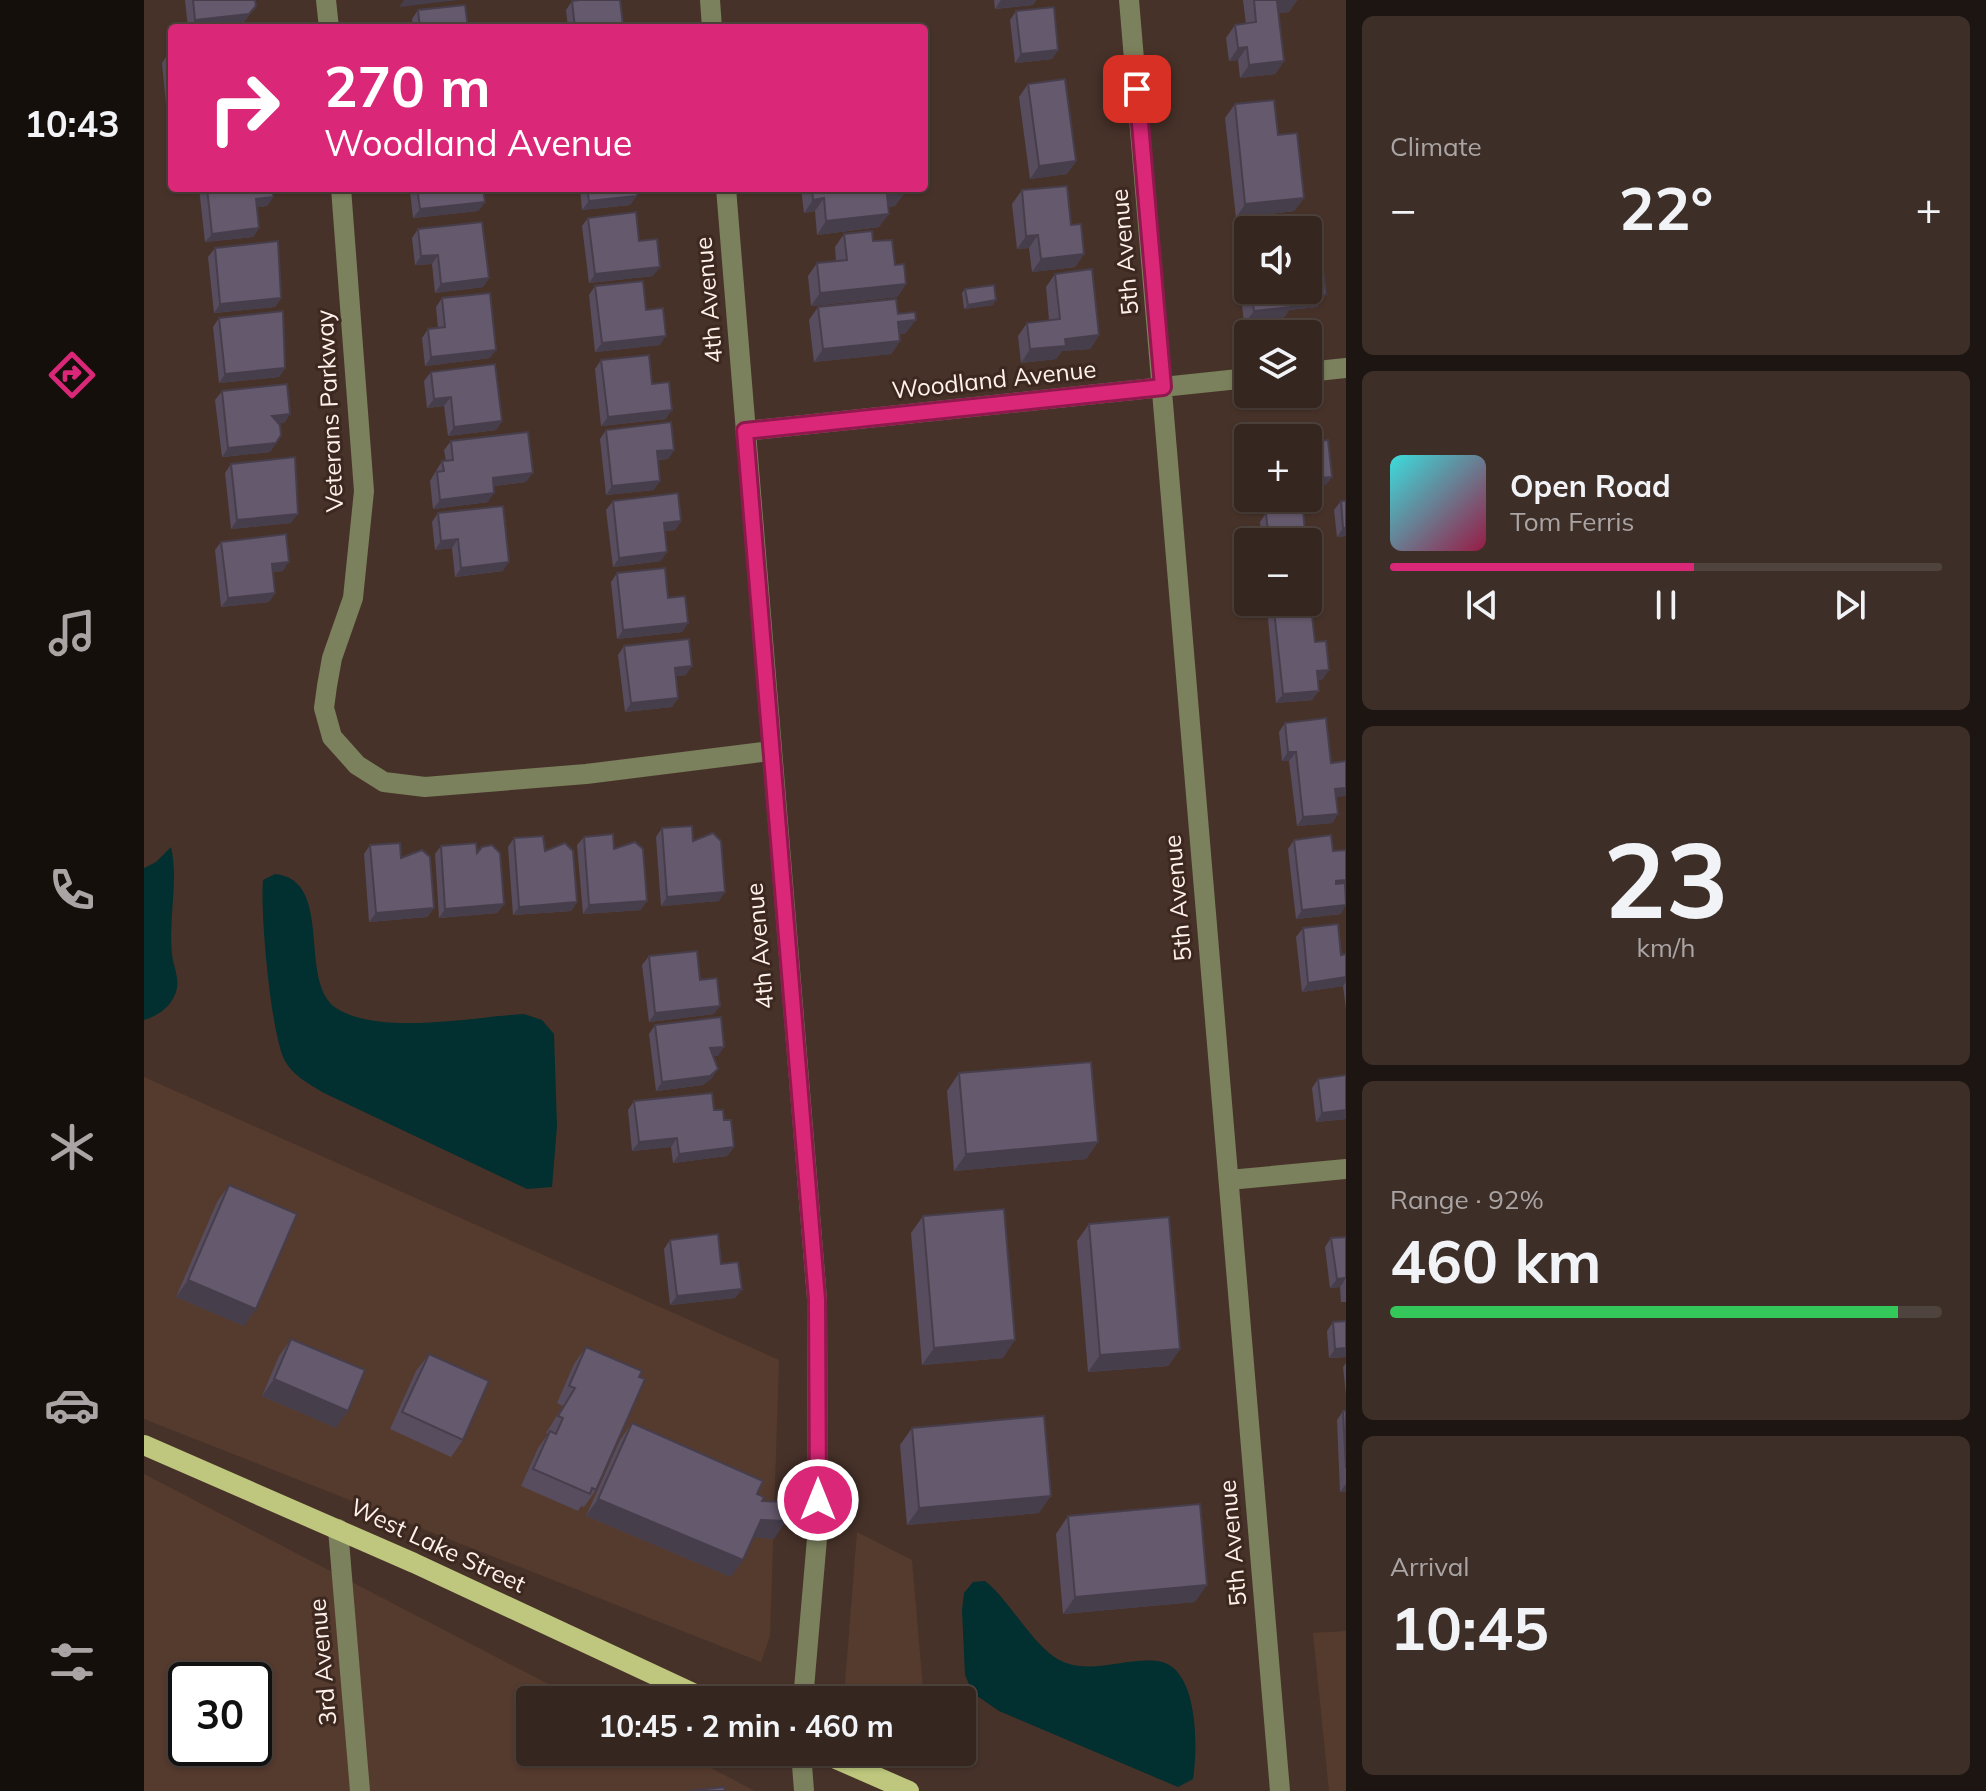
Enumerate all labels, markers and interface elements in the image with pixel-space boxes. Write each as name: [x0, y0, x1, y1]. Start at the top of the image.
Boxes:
text: 270 m: [324, 51, 491, 121]
pin: [1103, 55, 1171, 123]
icon: right: [192, 56, 296, 160]
icon: arrive: [1115, 67, 1159, 111]
text: 10:43: [24, 101, 120, 146]
text: Woodland Avenue: [324, 120, 632, 165]
text: Climate: [1390, 130, 1482, 163]
text: 22°: [1619, 170, 1713, 245]
text: −: [1390, 181, 1416, 236]
text: +: [1916, 181, 1942, 236]
street label: 5th Avenue: [1104, 188, 1144, 317]
map controls: [1234, 216, 1322, 616]
button: sound: [1234, 216, 1322, 304]
street label: 4th Avenue: [688, 236, 728, 365]
street label: Veterans Parkway: [309, 309, 349, 513]
button: layers: [1234, 320, 1322, 408]
icon: directions: [44, 347, 100, 403]
street label: Woodland Avenue: [890, 353, 1098, 405]
button: +: [1234, 424, 1322, 512]
text: Open Road: [1510, 467, 1671, 505]
text: Tom Ferris: [1510, 505, 1634, 538]
button: −: [1234, 528, 1322, 616]
icon: previous: [1460, 583, 1504, 627]
icon: pause: [1644, 583, 1688, 627]
icon: next: [1828, 583, 1872, 627]
icon: music: [44, 605, 100, 661]
text: 23: [1604, 813, 1728, 944]
street label: 5th Avenue: [1157, 834, 1197, 963]
icon: phone: [44, 862, 100, 918]
street label: 4th Avenue: [739, 882, 779, 1011]
text: km/h: [1637, 931, 1695, 964]
icon: climate: [44, 1119, 100, 1175]
text: Range · 92%: [1390, 1183, 1544, 1216]
text: 460 km: [1390, 1223, 1602, 1298]
icon: car: [44, 1377, 100, 1433]
position arrow: [776, 1458, 860, 1542]
street label: 5th Avenue: [1212, 1479, 1252, 1608]
street label: West Lake Street: [346, 1491, 531, 1599]
text: Arrival: [1390, 1550, 1470, 1583]
text: 10:45: [1390, 1590, 1549, 1665]
street label: 3rd Avenue: [302, 1597, 342, 1727]
icon: filters: [44, 1634, 100, 1690]
speed limit sign: 30: [168, 1662, 272, 1766]
text: 10:45 · 2 min · 460 m: [598, 1707, 894, 1745]

